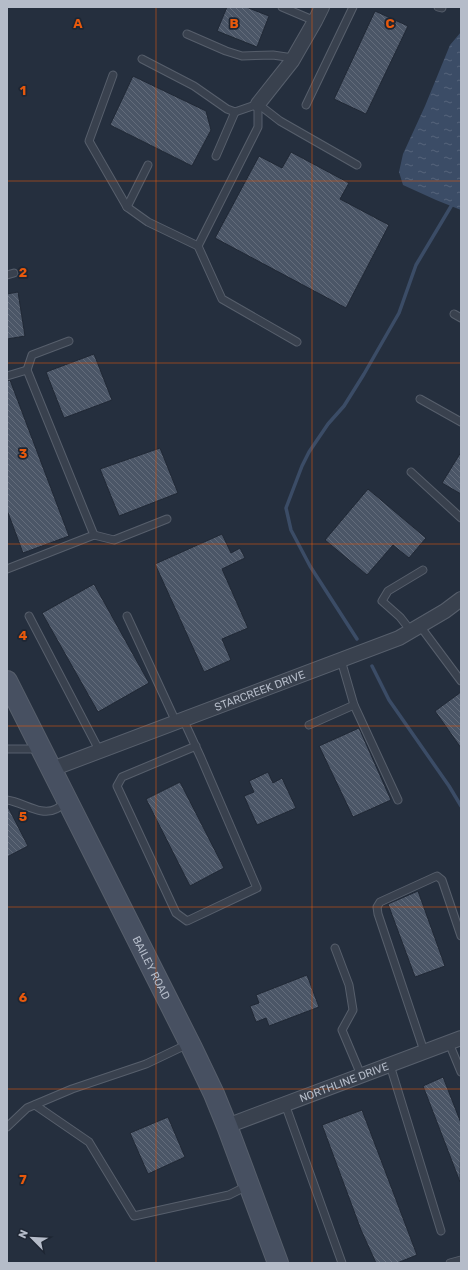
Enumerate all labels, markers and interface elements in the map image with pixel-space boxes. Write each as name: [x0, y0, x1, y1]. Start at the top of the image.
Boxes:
text: A: [73, 16, 83, 31]
text: B: [229, 16, 239, 31]
text: C: [385, 16, 395, 31]
text: 1: [20, 83, 26, 98]
text: 2: [19, 265, 27, 280]
text: 3: [19, 446, 28, 461]
text: 4: [19, 628, 28, 643]
street label: STARCREEK DRIVE: [213, 668, 307, 714]
text: 5: [19, 809, 27, 824]
street label: BAILEY ROAD: [130, 934, 172, 1002]
text: 6: [19, 990, 28, 1005]
street label: NORTHLINE DRIVE: [298, 1060, 391, 1105]
text: 7: [19, 1172, 27, 1187]
north arrow: [12, 1218, 52, 1258]
text: N: [16, 1228, 31, 1240]

